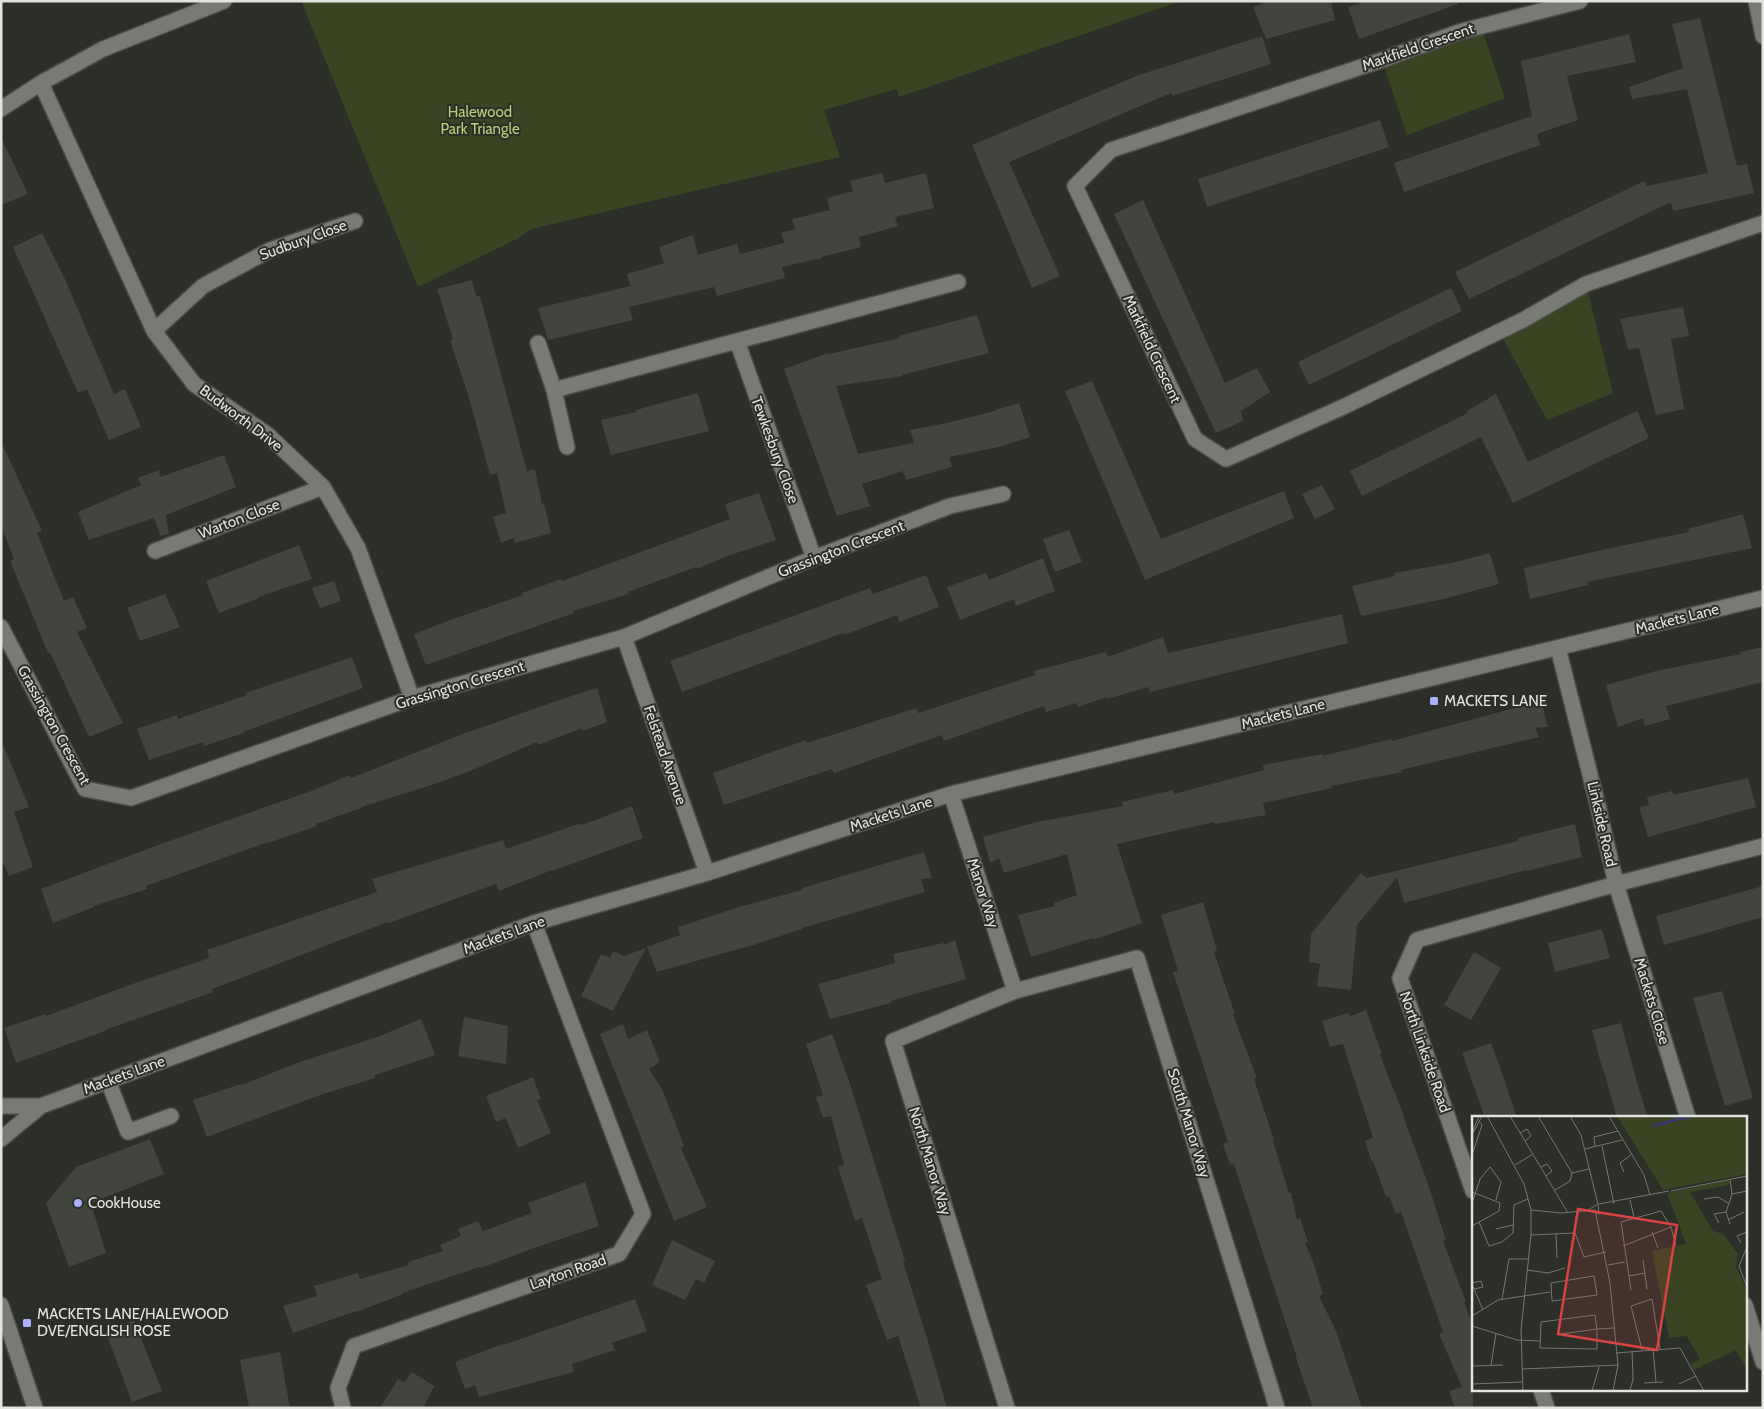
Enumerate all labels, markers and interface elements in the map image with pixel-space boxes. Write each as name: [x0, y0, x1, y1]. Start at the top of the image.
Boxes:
street label: Markfield Crescent: [1360, 19, 1476, 75]
park label: Halewood Park Triangle: [440, 103, 520, 138]
street label: Sudbury Close: [257, 216, 349, 264]
street label: Markfield Crescent: [1119, 292, 1185, 406]
street label: Budworth Drive: [196, 381, 286, 455]
street label: Tewkesbury Close: [747, 394, 803, 506]
street label: Warton Close: [196, 495, 282, 543]
street label: Grassington Crescent: [775, 517, 907, 581]
street label: Mackets Lane: [1633, 600, 1721, 638]
street label: Grassington Crescent: [394, 657, 526, 713]
street label: Grassington Crescent: [14, 662, 94, 788]
place label: MACKETS LANE: [1444, 692, 1547, 710]
street label: Mackets Lane: [1239, 695, 1327, 733]
marker: MACKETS LANE: [1428, 695, 1440, 707]
street label: Felstead Avenue: [640, 703, 691, 807]
street label: Linkside Road: [1583, 780, 1621, 868]
street label: Mackets Lane: [848, 792, 935, 836]
street label: Manor Way: [963, 856, 1003, 930]
street label: Mackets Lane: [461, 912, 548, 958]
street label: Mackets Close: [1630, 955, 1674, 1047]
street label: North Linkside Road: [1396, 989, 1454, 1115]
street label: Mackets Lane: [81, 1052, 168, 1098]
street label: South Manor Way: [1164, 1066, 1214, 1180]
street label: North Manor Way: [905, 1105, 955, 1218]
inset map: [1472, 1116, 1746, 1392]
place label: CookHouse: [88, 1194, 161, 1212]
marker: CookHouse: [72, 1197, 84, 1209]
street label: Layton Road: [527, 1251, 609, 1293]
place label: MACKETS LANE/HALEWOOD DVE/ENGLISH ROSE: [37, 1305, 229, 1340]
marker: MACKETS LANE/HALEWOOD DVE/ENGLISH ROSE: [21, 1317, 33, 1329]

